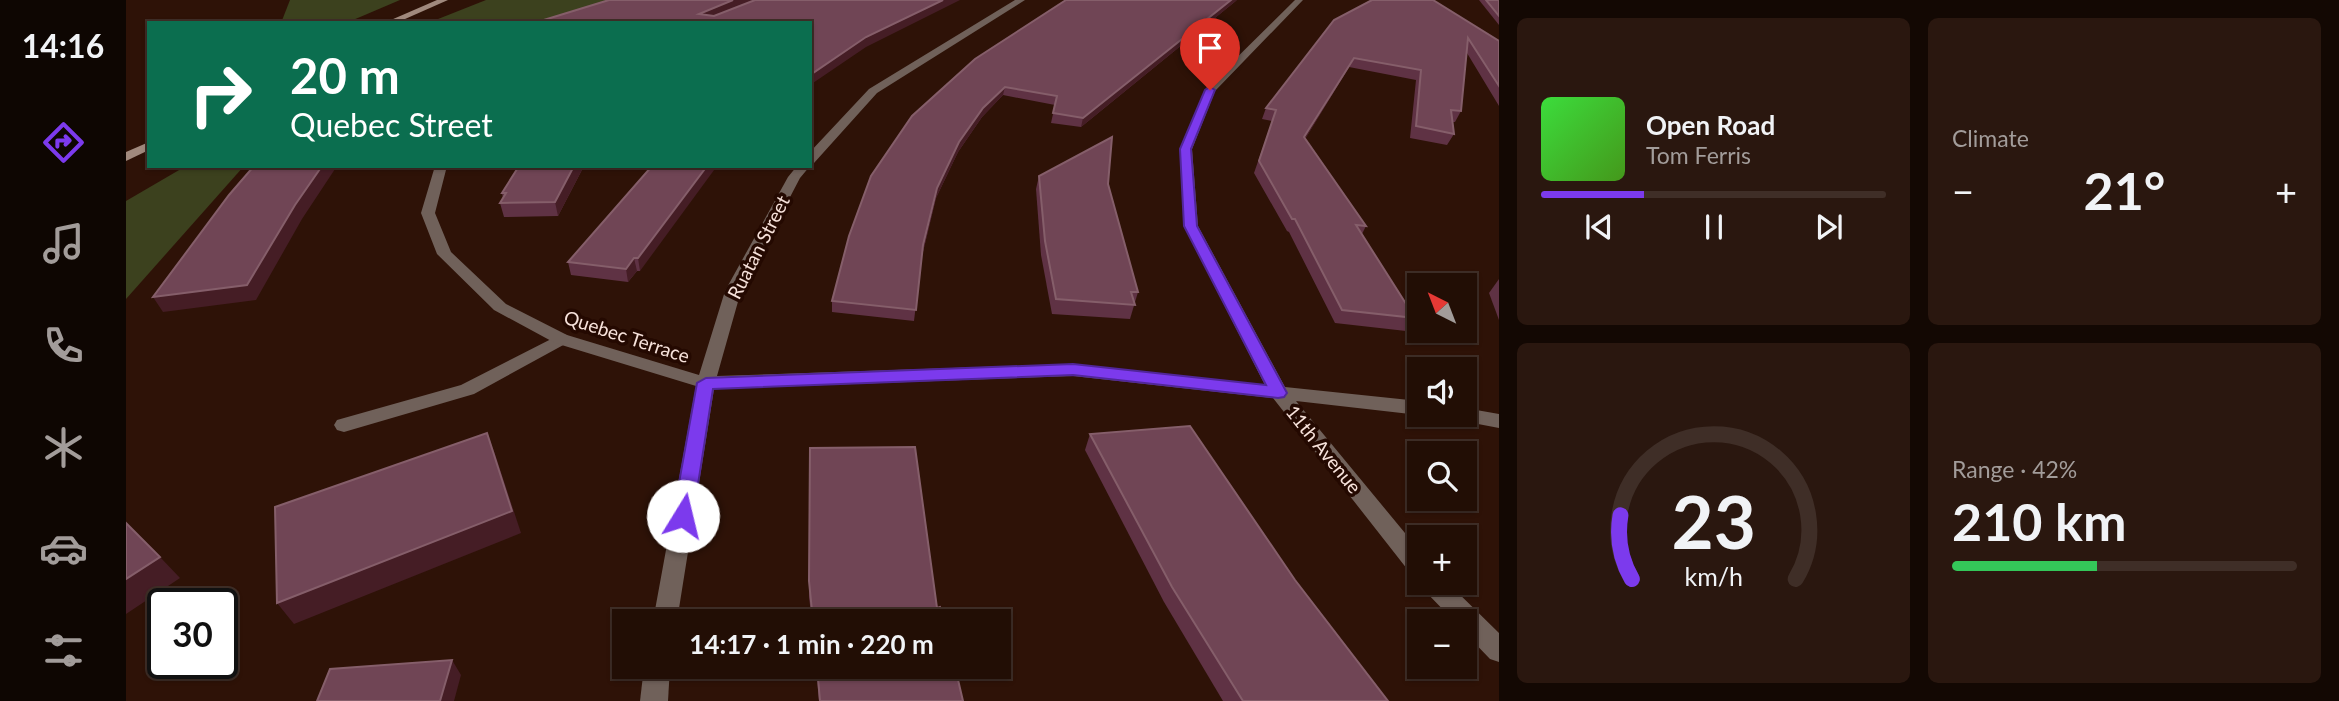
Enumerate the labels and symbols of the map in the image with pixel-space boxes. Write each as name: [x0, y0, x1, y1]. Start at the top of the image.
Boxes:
pin: [1180, 18, 1240, 90]
street label: Ruatan Street: [722, 191, 794, 303]
north arrow: [1407, 273, 1477, 343]
street label: Quebec Terrace: [561, 305, 693, 367]
street label: 11th Avenue: [1282, 400, 1366, 498]
position arrow: [646, 479, 720, 553]
speed limit sign: 30: [147, 588, 238, 679]

